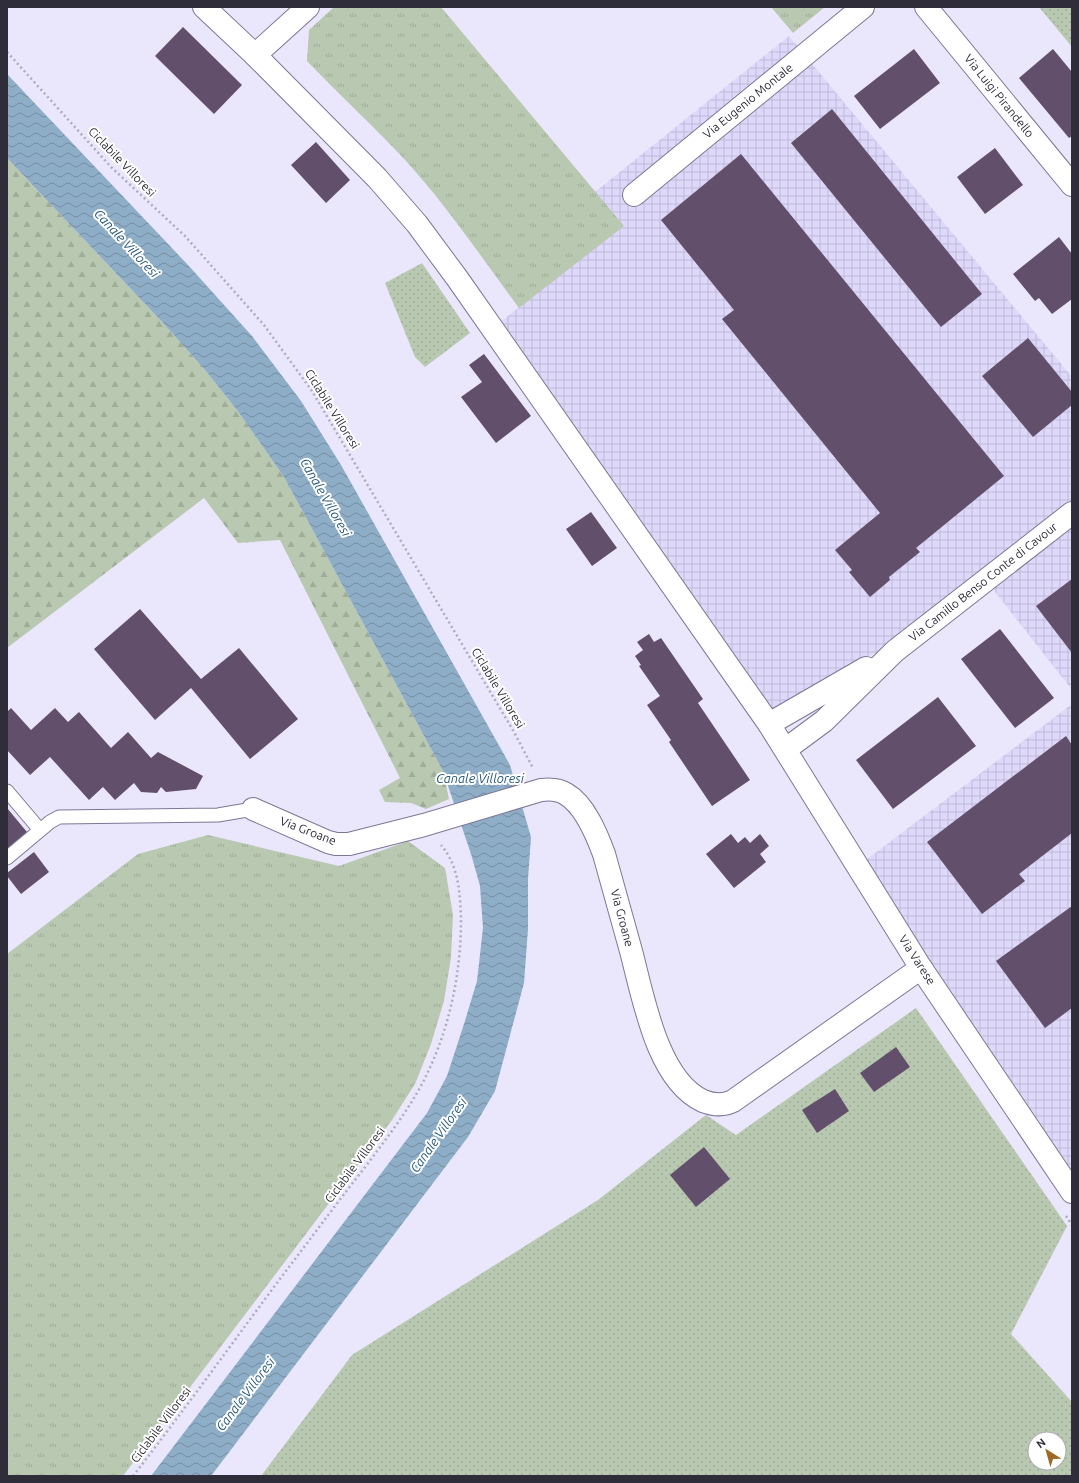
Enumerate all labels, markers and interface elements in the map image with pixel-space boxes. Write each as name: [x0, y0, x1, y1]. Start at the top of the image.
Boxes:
street label: Via Luigi Pirandello: [962, 52, 1037, 140]
street label: Via Eugenio Montale: [700, 61, 795, 141]
street label: Ciclabile Villoresi: [86, 124, 159, 199]
water label: Canale Villoresi: [92, 206, 163, 280]
street label: Ciclabile Villoresi: [303, 367, 362, 451]
water label: Canale Villoresi: [298, 455, 354, 539]
street label: Via Camillo Benso Conte di Cavour: [906, 519, 1060, 644]
street label: Ciclabile Villoresi: [469, 645, 528, 730]
water label: Canale Villoresi: [436, 771, 525, 785]
street label: Via Groane: [278, 814, 338, 847]
street label: Via Groane: [609, 888, 636, 948]
street label: Via Varese: [897, 933, 938, 987]
water label: Canale Villoresi: [407, 1094, 469, 1175]
street label: Ciclabile Villoresi: [322, 1124, 387, 1205]
water label: Canale Villoresi: [213, 1354, 277, 1433]
street label: Ciclabile Villoresi: [128, 1384, 193, 1465]
north arrow: [1027, 1431, 1067, 1471]
text: N: [1034, 1436, 1048, 1450]

